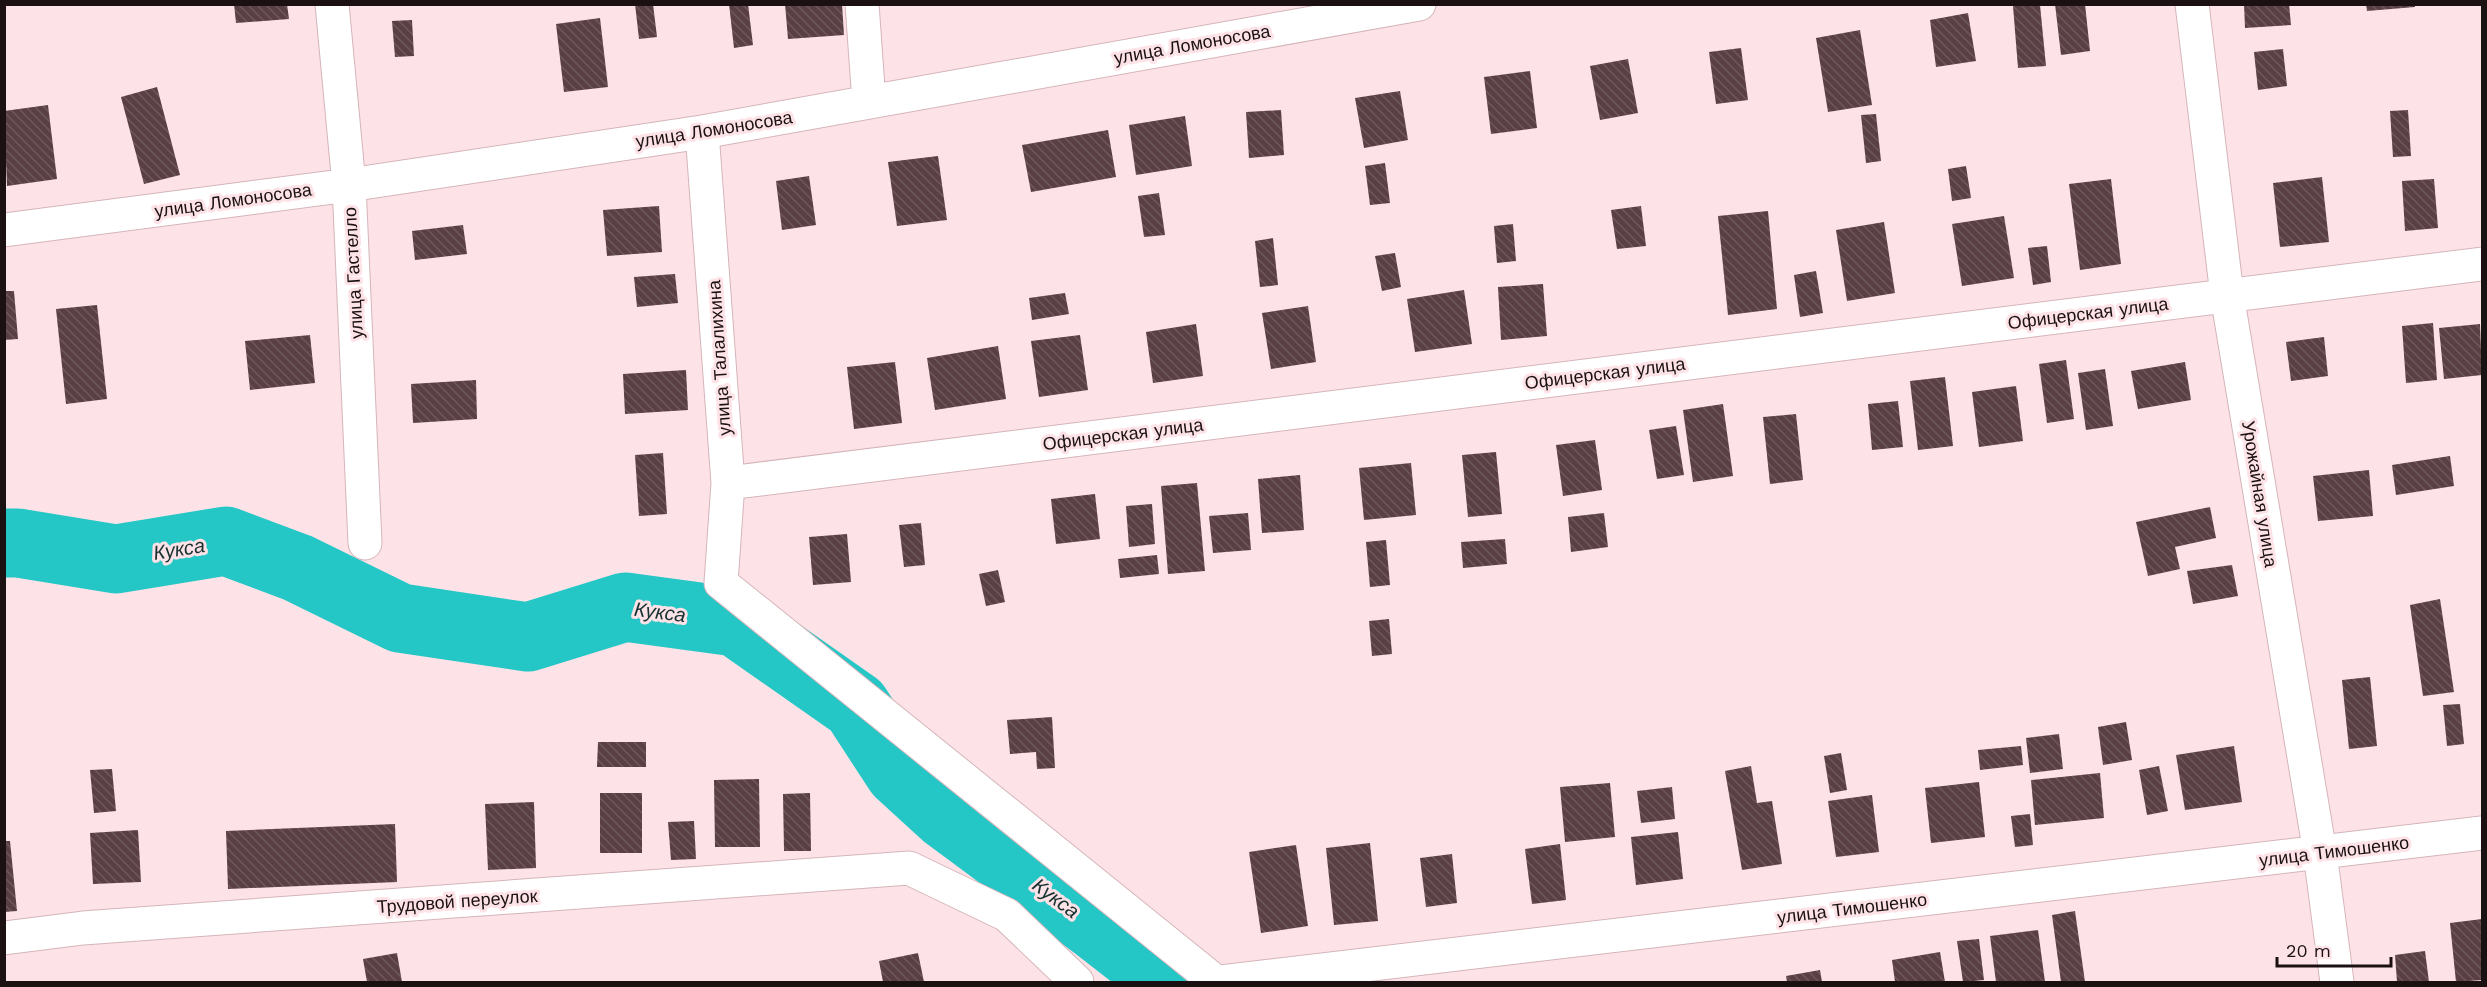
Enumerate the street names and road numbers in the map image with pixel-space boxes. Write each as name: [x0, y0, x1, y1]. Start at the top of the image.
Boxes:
street label: улица Ломоносова: [1112, 20, 1273, 68]
street label: улица Ломоносова: [634, 106, 795, 152]
street label: улица Ломоносова: [153, 178, 314, 221]
street label: улица Гастелло: [339, 207, 367, 339]
street label: улица Талалихина: [703, 279, 735, 436]
street label: Офицерская улица: [2006, 293, 2170, 333]
street label: Офицерская улица: [1523, 353, 1687, 393]
street label: Офицерская улица: [1041, 414, 1205, 454]
street label: Урожайная улица: [2238, 419, 2282, 570]
street label: улица Тимошенко: [2258, 831, 2410, 871]
street label: Трудовой переулок: [376, 885, 538, 917]
street label: улица Тимошенко: [1776, 888, 1928, 928]

